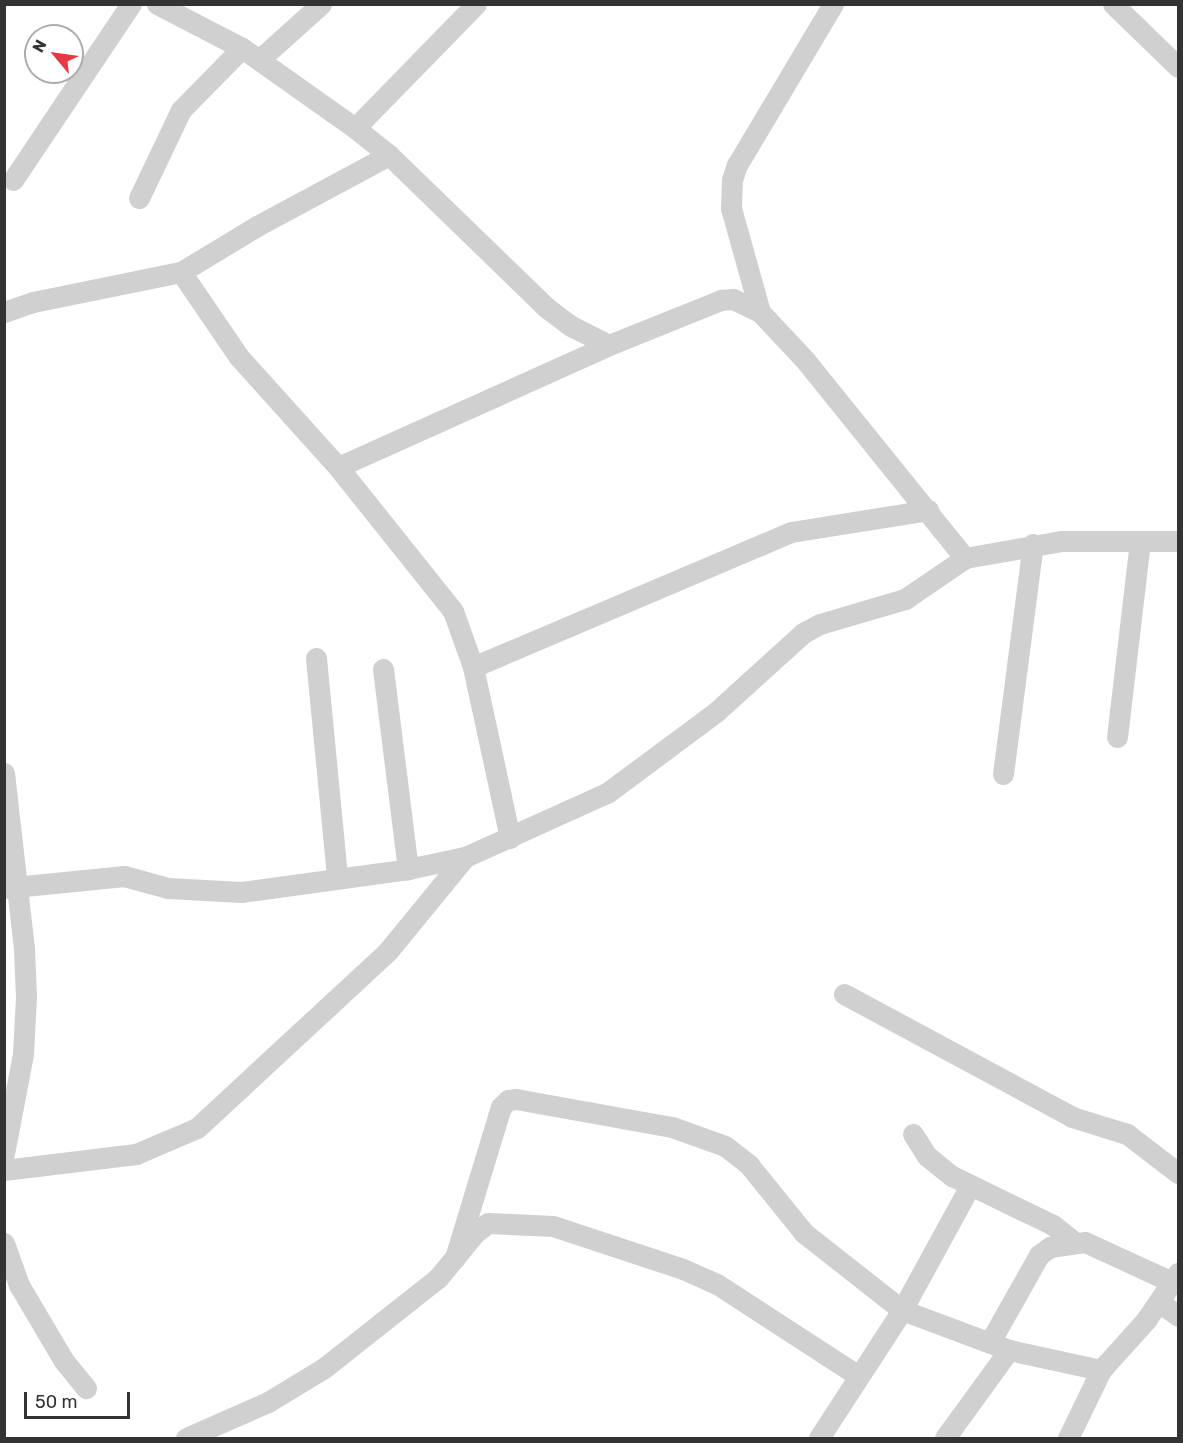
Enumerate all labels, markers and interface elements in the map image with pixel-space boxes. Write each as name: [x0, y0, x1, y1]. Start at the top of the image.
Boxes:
north arrow: [24, 24, 84, 84]
text: N: [28, 36, 51, 56]
scale bar: [27, 1380, 134, 1418]
text: 50 m: [35, 1391, 78, 1413]

